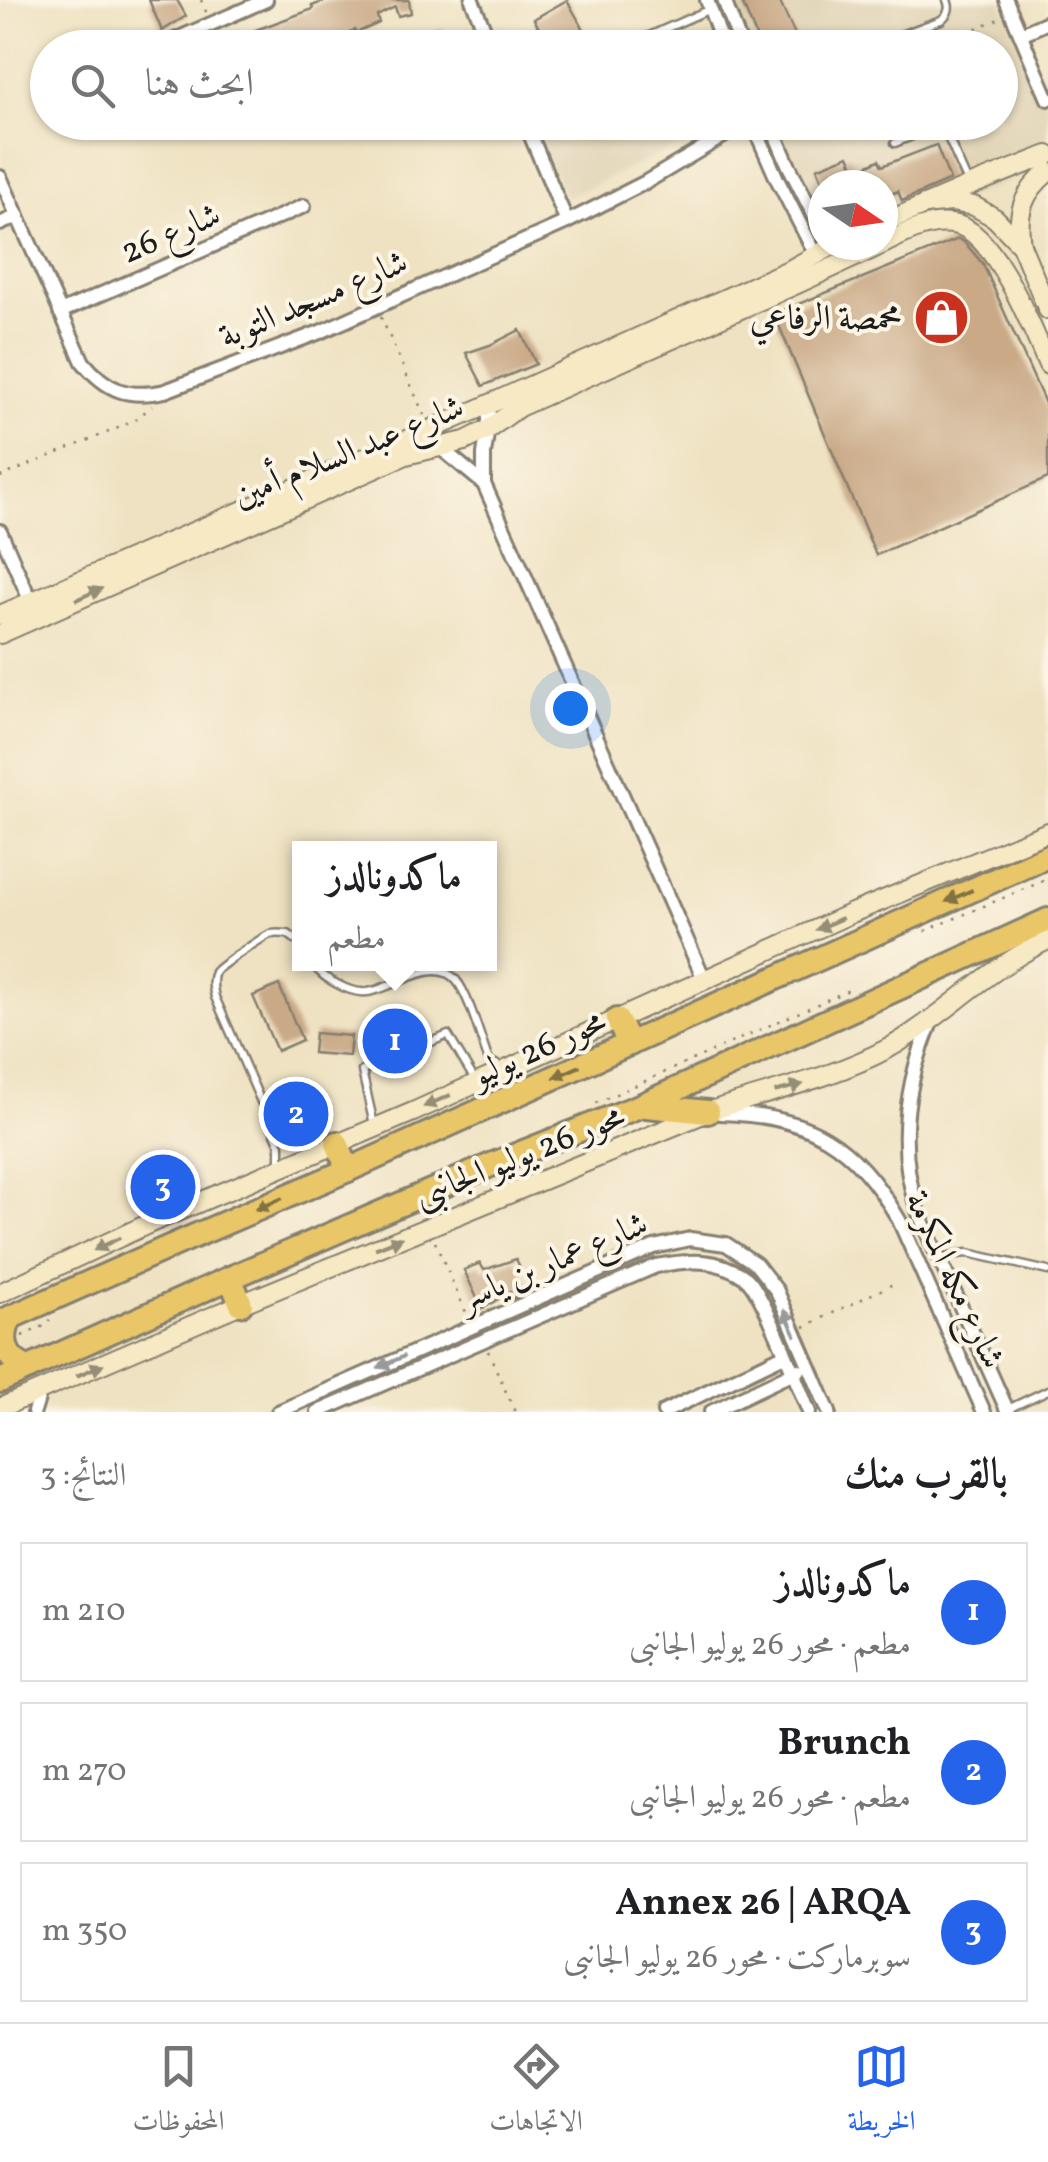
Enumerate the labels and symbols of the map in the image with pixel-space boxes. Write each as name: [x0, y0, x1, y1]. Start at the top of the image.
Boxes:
north arrow: [808, 170, 898, 260]
street label: شارع 26: [114, 192, 229, 279]
street label: شارع مسجد التوبة: [212, 239, 417, 364]
shop icon: محمصة الرفاعي: [911, 287, 971, 347]
place label: محمصة الرفاعي: [750, 296, 902, 346]
street label: شارع عبد السلام أمين: [225, 382, 473, 525]
one-way arrow: [74, 586, 104, 602]
your location: [545, 683, 596, 734]
one-way arrow: [944, 888, 974, 904]
one-way arrow: [814, 916, 844, 932]
street label: محور 26 يوليو: [461, 999, 614, 1102]
pin: 1: [362, 1004, 428, 1078]
one-way arrow: [552, 1064, 582, 1080]
pin: 2: [264, 1076, 328, 1152]
one-way arrow: [775, 1080, 805, 1095]
one-way arrow: [422, 1093, 452, 1109]
street label: محور 26 يوليو الجانبى: [408, 1094, 633, 1222]
pin: 3: [130, 1150, 196, 1224]
street label: شارع مكه المكرمة: [889, 1184, 1015, 1378]
one-way arrow: [255, 1196, 284, 1212]
street label: شارع عمار بن ياسر: [449, 1201, 657, 1327]
one-way arrow: [374, 1235, 404, 1251]
one-way arrow: [92, 1236, 121, 1253]
one-way arrow: [782, 1308, 798, 1338]
one-way arrow: [376, 1354, 406, 1370]
one-way arrow: [75, 1362, 105, 1378]

